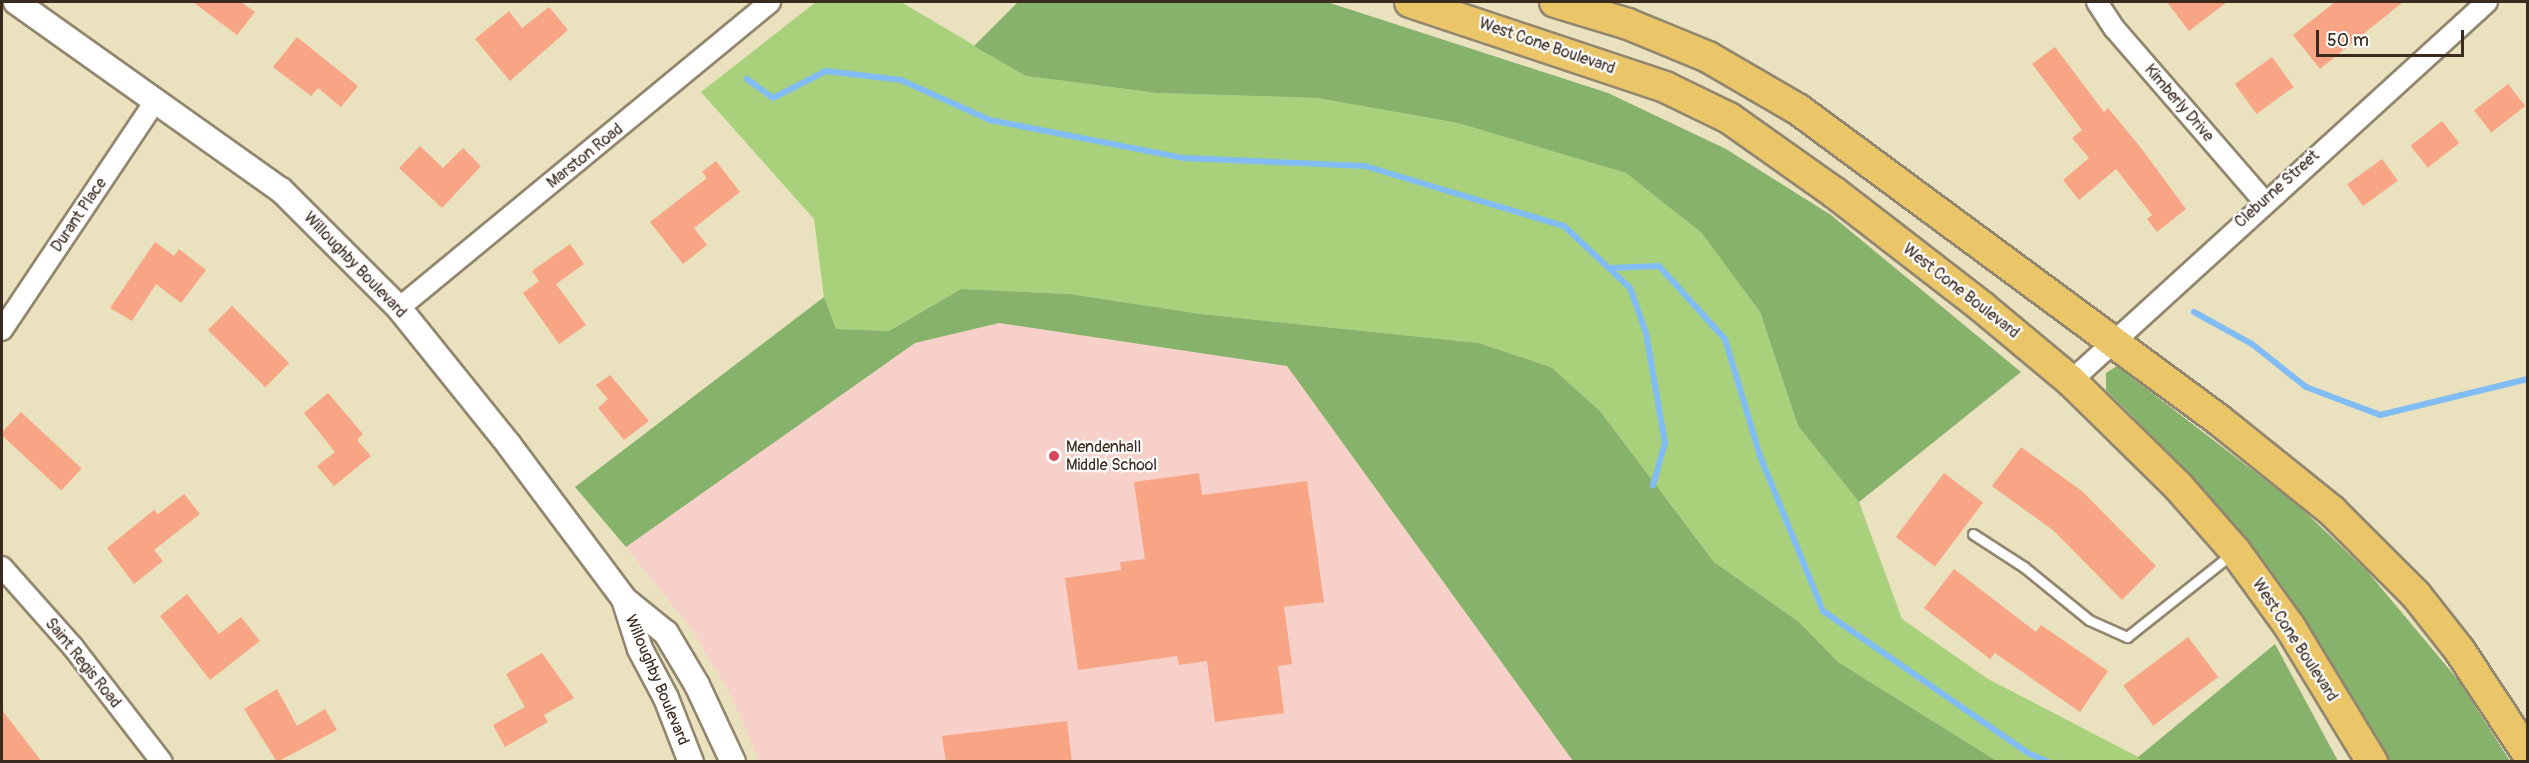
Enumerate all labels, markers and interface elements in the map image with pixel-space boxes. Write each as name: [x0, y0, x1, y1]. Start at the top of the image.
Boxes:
street label: West Cone Boulevard: [1476, 14, 1618, 78]
scale bar: [2319, 18, 2468, 56]
text: 50 m: [2327, 29, 2369, 52]
street label: Kimberly Drive: [2140, 60, 2218, 146]
street label: Marston Road: [543, 119, 627, 193]
street label: Cleburne Street: [2231, 146, 2323, 232]
street label: Durant Place: [47, 174, 111, 256]
street label: Willoughby Boulevard: [300, 208, 410, 322]
street label: West Cone Boulevard: [1899, 240, 2023, 342]
place label: Mendenhall Middle School: [1066, 437, 1157, 475]
marker: Mendenhall Middle School: [1047, 449, 1061, 463]
street label: West Cone Boulevard: [2248, 575, 2342, 705]
street label: Willoughby Boulevard: [621, 612, 693, 748]
street label: Saint Regis Road: [41, 614, 125, 712]

